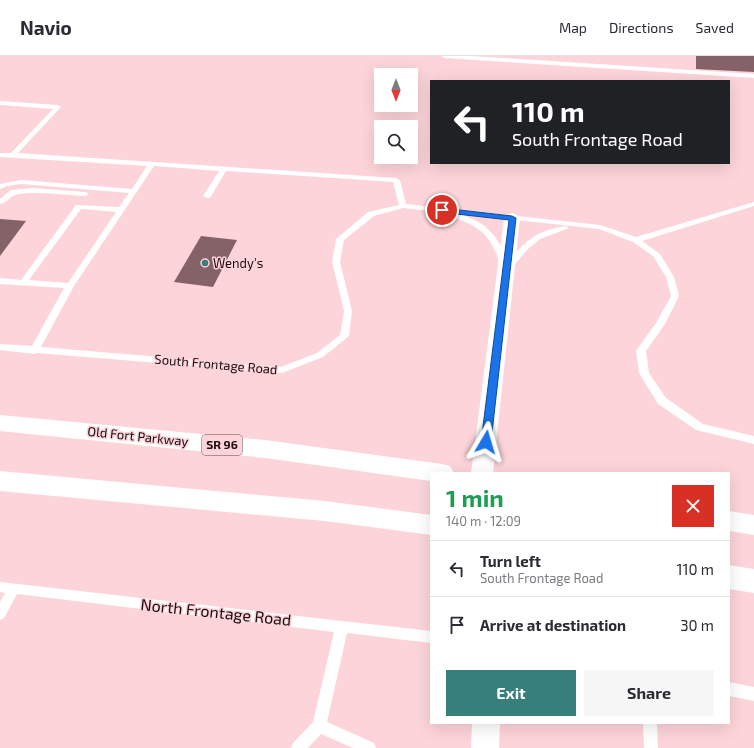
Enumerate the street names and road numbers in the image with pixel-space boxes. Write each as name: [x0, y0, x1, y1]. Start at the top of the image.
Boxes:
street label: South Frontage Road: [154, 351, 278, 377]
street label: Old Fort Parkway: [87, 423, 189, 449]
road number: SR 96: [202, 435, 242, 455]
street label: North Frontage Road: [140, 594, 292, 629]

